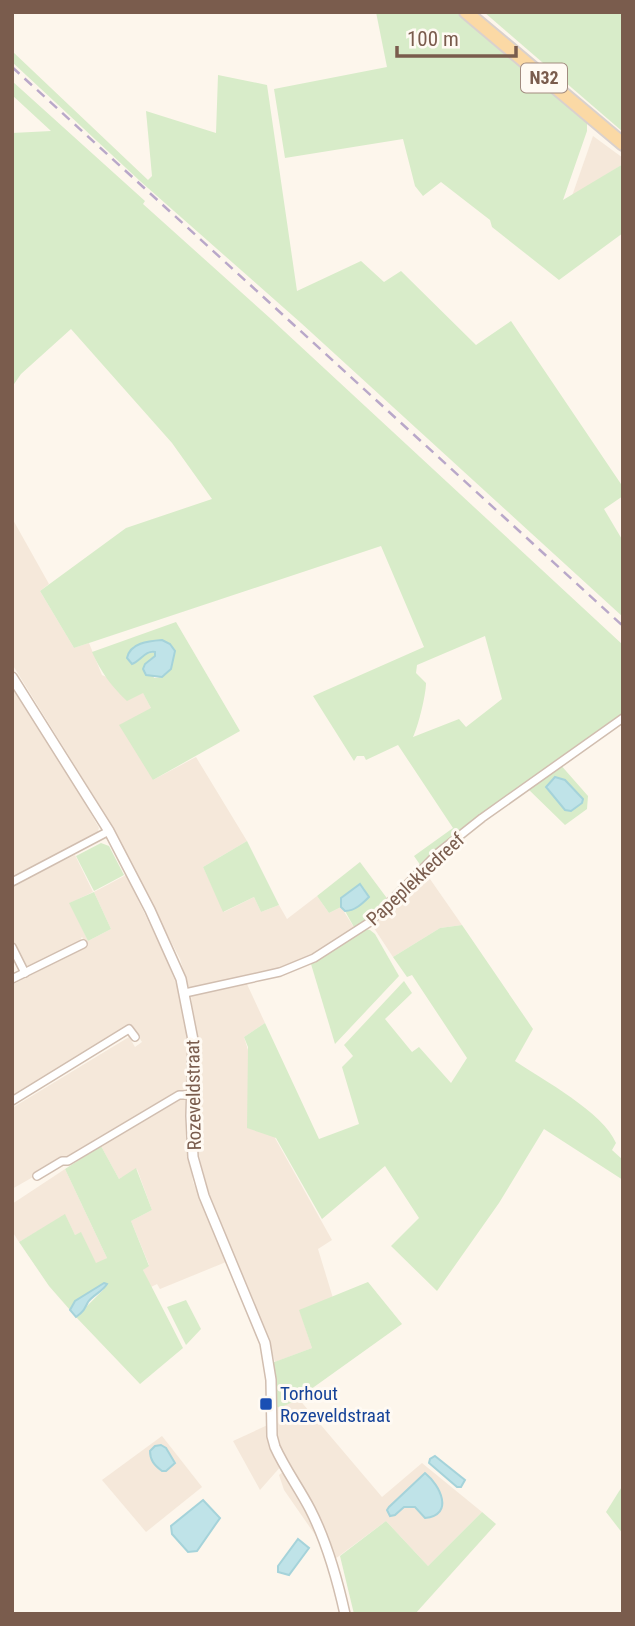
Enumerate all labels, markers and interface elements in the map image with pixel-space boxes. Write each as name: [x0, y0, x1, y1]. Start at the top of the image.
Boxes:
scale bar: [397, 14, 516, 58]
text: 100 m: [407, 27, 459, 51]
road number: N32: [521, 64, 567, 92]
street label: Papeplekkedreef: [362, 828, 469, 930]
street label: Rozeveldstraat: [181, 1039, 206, 1151]
place label: Torhout Rozeveldstraat: [280, 1382, 391, 1427]
marker: Torhout Rozeveldstraat: [258, 1396, 274, 1412]

